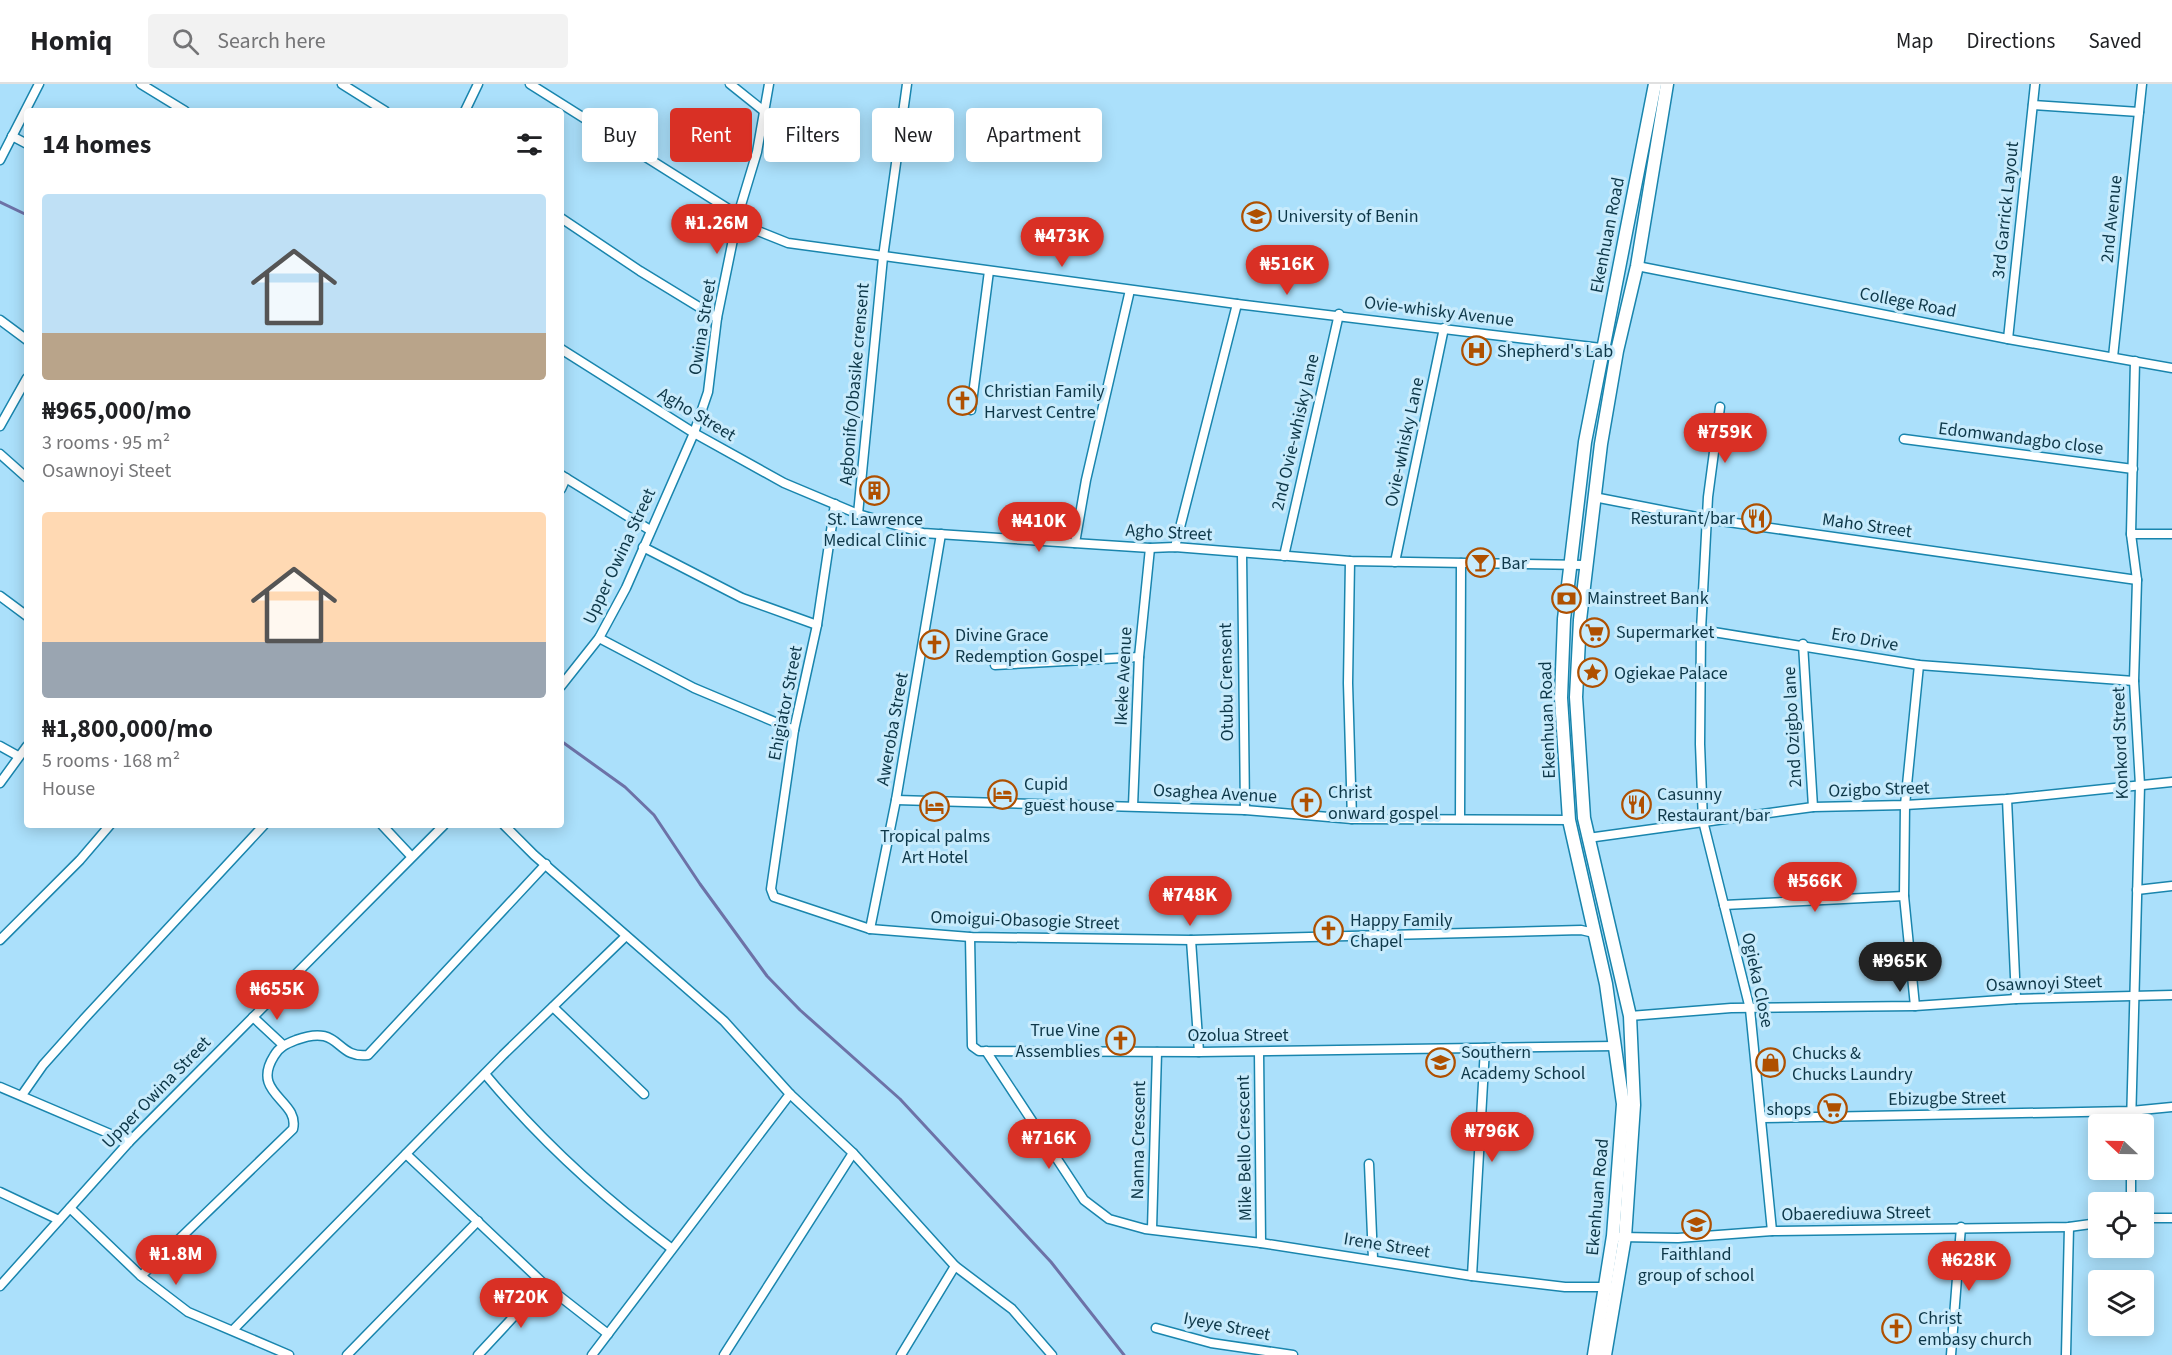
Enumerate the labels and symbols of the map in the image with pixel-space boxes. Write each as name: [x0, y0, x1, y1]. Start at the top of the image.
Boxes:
street label: 3rd Garrick Layout: [1986, 140, 2025, 280]
street label: 2nd Avenue: [2094, 174, 2129, 264]
street label: Ekenhuan Road: [1584, 175, 1631, 295]
school or university icon: University of Benin: [1240, 200, 1272, 232]
pin: ₦1.26M: [668, 204, 766, 255]
place label: University of Benin: [1277, 204, 1419, 229]
pin: ₦473K: [1020, 217, 1104, 268]
pin: ₦516K: [1245, 245, 1329, 296]
street label: Owina Street: [683, 277, 722, 377]
street label: College Road: [1857, 281, 1958, 324]
street label: Agbonifo/Obasike crensent: [833, 282, 876, 486]
street label: Ovie-whisky Avenue: [1363, 290, 1515, 333]
hospital icon: Shepherd's Lab: [1460, 335, 1492, 367]
place label: Shepherd's Lab: [1497, 339, 1613, 364]
street label: 2nd Ovie-whisky lane: [1265, 351, 1326, 513]
street label: Ovie-whisky Lane: [1379, 375, 1430, 509]
place label: Christian Family Harvest Centre: [984, 379, 1105, 425]
street label: Agho Street: [653, 381, 741, 448]
church icon: Christian Family Harvest Centre: [947, 385, 979, 417]
pin: ₦759K: [1683, 413, 1767, 464]
street label: Edomwandagbo close: [1937, 416, 2105, 461]
building icon: St. Lawrence Medical Clinic: [859, 474, 891, 506]
street label: Upper Owina Street: [577, 484, 662, 628]
pin: ₦410K: [997, 502, 1081, 553]
restaurant icon: Resturant/bar: [1740, 502, 1772, 534]
place label: Resturant/bar: [1631, 506, 1736, 531]
place label: St. Lawrence Medical Clinic: [823, 507, 927, 553]
street label: Maho Street: [1820, 507, 1913, 544]
street label: Agho Street: [1125, 518, 1213, 547]
bar icon: Bar: [1464, 547, 1496, 579]
place label: Bar: [1501, 551, 1528, 576]
bank icon: Mainstreet Bank: [1550, 582, 1582, 614]
place label: Mainstreet Bank: [1587, 586, 1709, 611]
supermarket icon: Supermarket: [1579, 616, 1611, 648]
place label: Supermarket: [1616, 620, 1714, 645]
street label: Ero Drive: [1829, 621, 1901, 658]
street label: Otubu Crensent: [1213, 622, 1240, 742]
place label: Divine Grace Redemption Gospel: [955, 623, 1103, 669]
street label: Ikeke Avenue: [1108, 626, 1139, 726]
church icon: Divine Grace Redemption Gospel: [918, 629, 950, 661]
street label: Ehigiator Street: [762, 643, 809, 763]
place icon: Ogiekae Palace: [1577, 657, 1609, 689]
street label: Ekenhuan Road: [1533, 661, 1562, 779]
place label: Ogiekae Palace: [1614, 661, 1728, 686]
street label: 2nd Ozigbo lane: [1777, 666, 1808, 788]
street label: Aweroba Street: [870, 670, 915, 788]
street label: Konkord Street: [2106, 686, 2135, 800]
place label: Cupid guest house: [1024, 772, 1115, 818]
street label: Ozigbo Street: [1828, 775, 1930, 804]
hotel icon: Cupid guest house: [987, 778, 1019, 810]
street label: Osaghea Avenue: [1152, 778, 1278, 809]
place label: Christ onward gospel: [1328, 780, 1439, 826]
place label: Casunny Restaurant/bar: [1657, 782, 1771, 828]
church icon: Christ onward gospel: [1291, 786, 1323, 818]
restaurant icon: Casunny Restaurant/bar: [1620, 788, 1652, 820]
hotel icon: Tropical palms Art Hotel: [919, 791, 951, 823]
place label: Tropical palms Art Hotel: [880, 824, 990, 870]
pin: ₦566K: [1773, 862, 1857, 913]
pin: ₦748K: [1148, 876, 1232, 927]
street label: Omoigui-Obasogie Street: [930, 905, 1120, 936]
place label: Happy Family Chapel: [1350, 908, 1453, 954]
church icon: Happy Family Chapel: [1313, 914, 1345, 946]
street label: Ogieka Close: [1735, 930, 1780, 1030]
pin: ₦965K: [1858, 942, 1942, 993]
street label: Osawnoyi Steet: [1985, 969, 2103, 998]
pin: ₦655K: [235, 970, 319, 1021]
place label: True Vine Assemblies: [1015, 1018, 1100, 1064]
street label: Ozolua Street: [1187, 1023, 1289, 1048]
church icon: True Vine Assemblies: [1105, 1024, 1137, 1056]
street label: Upper Owina Street: [96, 1031, 217, 1154]
place label: Southern Academy School: [1461, 1040, 1585, 1086]
place label: Chucks & Chucks Laundry: [1792, 1041, 1913, 1087]
school or university icon: Southern Academy School: [1424, 1046, 1456, 1078]
shop icon: Chucks & Chucks Laundry: [1755, 1047, 1787, 1079]
street label: Mike Bello Crescent: [1231, 1075, 1258, 1221]
street label: Nanna Crescent: [1125, 1081, 1152, 1200]
street label: Ebizugbe Street: [1888, 1085, 2006, 1112]
supermarket icon: shops: [1816, 1093, 1848, 1125]
place label: shops: [1766, 1097, 1811, 1122]
pin: ₦796K: [1450, 1112, 1534, 1163]
north arrow: [2088, 1114, 2154, 1180]
pin: ₦716K: [1007, 1119, 1091, 1170]
street label: Ekenhuan Road: [1580, 1137, 1615, 1257]
street label: Obaerediuwa Street: [1781, 1200, 1931, 1227]
school or university icon: Faithland group of school: [1680, 1209, 1712, 1241]
street label: Irene Street: [1342, 1226, 1432, 1265]
pin: ₦1.8M: [134, 1235, 218, 1286]
pin: ₦628K: [1927, 1241, 2011, 1292]
place label: Faithland group of school: [1638, 1242, 1754, 1288]
pin: ₦720K: [479, 1278, 563, 1329]
street label: Iyeye Street: [1181, 1306, 1273, 1347]
place label: Christ embasy church: [1918, 1306, 2032, 1352]
church icon: Christ embasy church: [1881, 1312, 1913, 1344]

